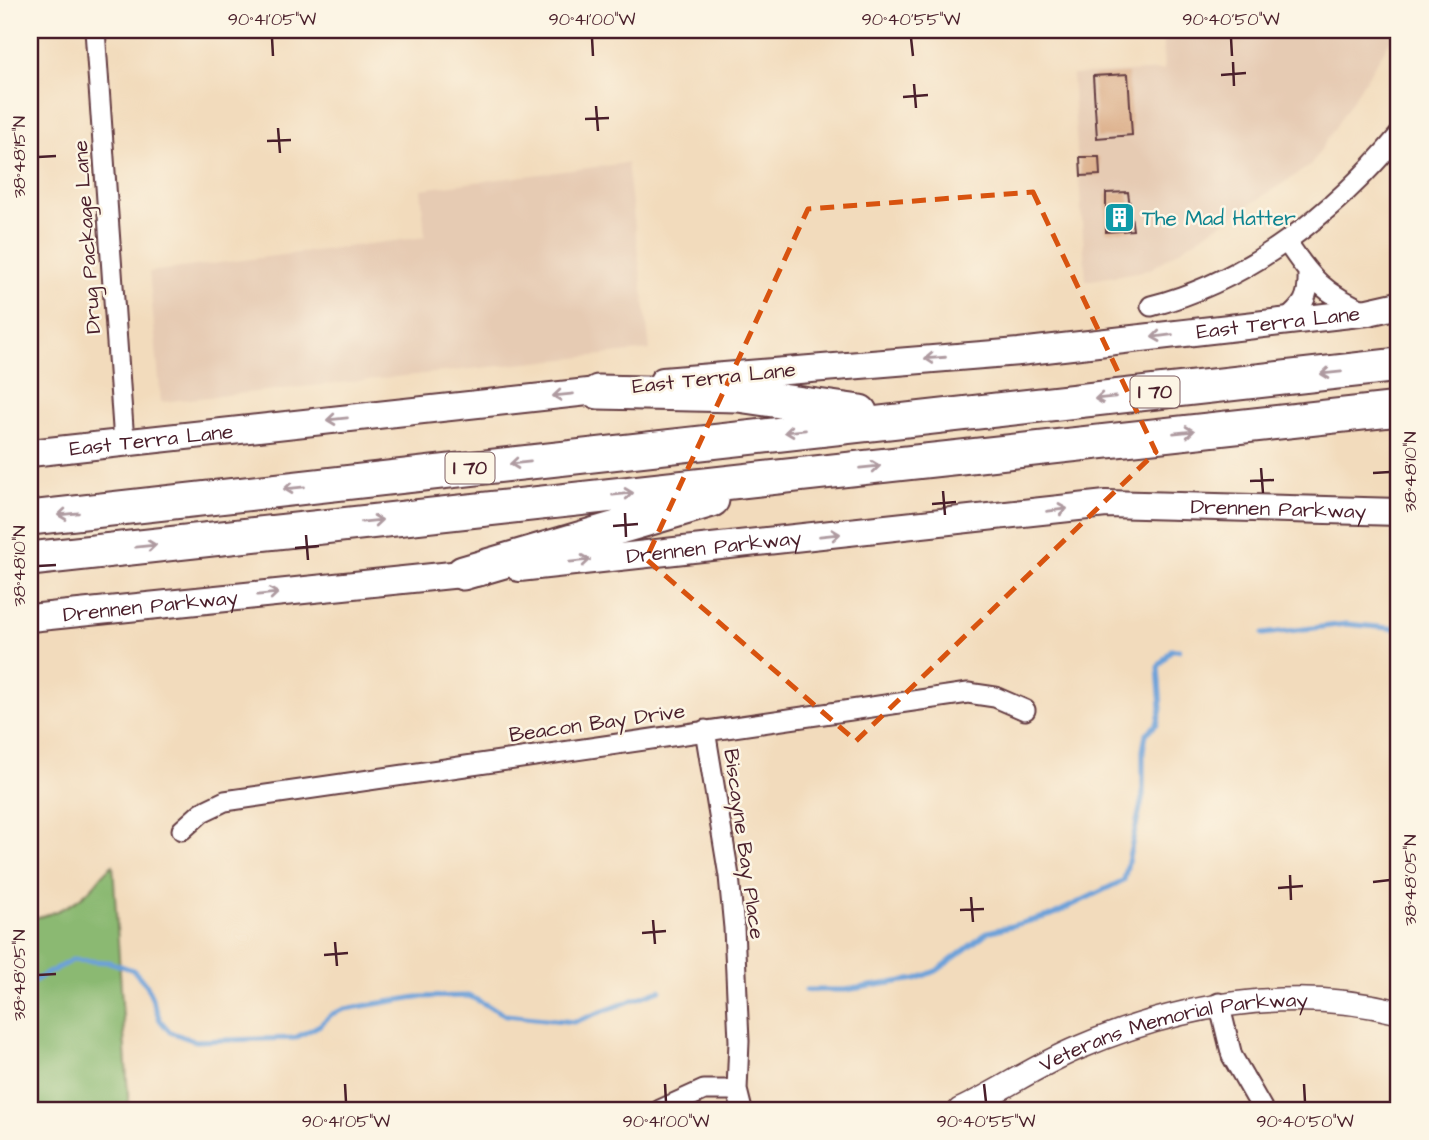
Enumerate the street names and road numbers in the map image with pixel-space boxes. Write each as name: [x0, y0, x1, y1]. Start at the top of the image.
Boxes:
street label: Drug Package Lane: [66, 139, 110, 335]
street label: East Terra Lane: [1195, 299, 1361, 346]
street label: East Terra Lane: [631, 355, 797, 401]
road number: I 70: [1130, 376, 1180, 408]
street label: East Terra Lane: [68, 416, 235, 463]
road number: I 70: [446, 453, 494, 484]
street label: Drennen Parkway: [1190, 492, 1367, 528]
street label: Drennen Parkway: [625, 523, 803, 571]
street label: Drennen Parkway: [62, 582, 240, 629]
street label: Beacon Bay Drive: [507, 696, 687, 752]
street label: Biscayne Bay Place: [714, 747, 772, 941]
street label: Veterans Memorial Parkway: [1034, 985, 1309, 1079]

